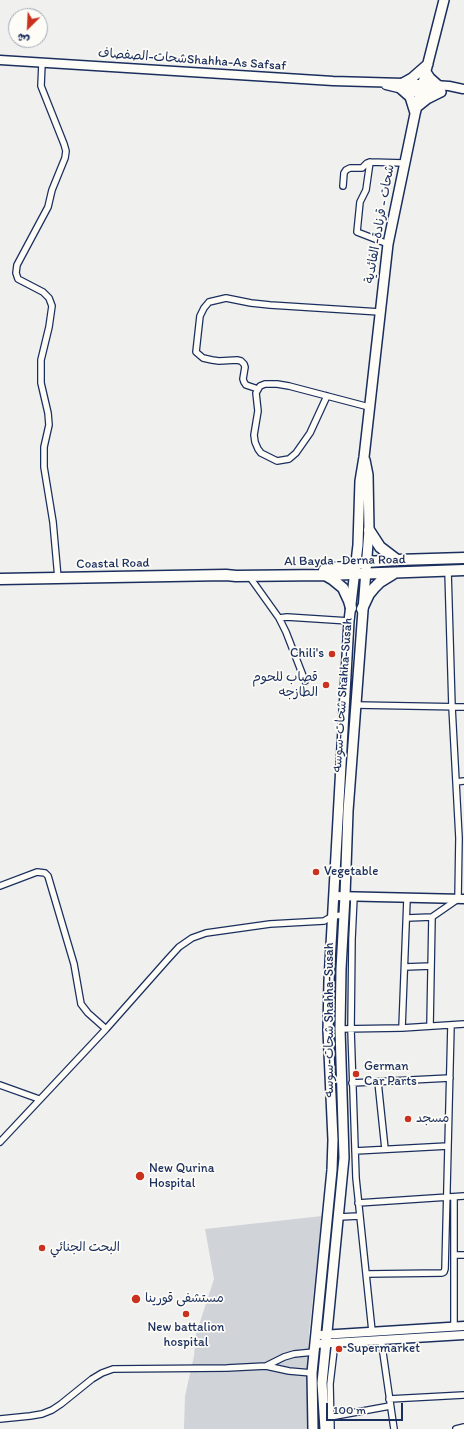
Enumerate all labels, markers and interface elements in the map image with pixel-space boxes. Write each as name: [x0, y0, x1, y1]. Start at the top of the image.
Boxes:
north arrow: [8, 8, 48, 48]
text: ش: [15, 30, 32, 47]
street label: شحات-الصفصافShahha-As Safsaf: [97, 46, 287, 74]
street label: شحات - قرنادة- الفائدية: [362, 163, 398, 285]
street label: Al Bayda -Derna Road: [284, 552, 406, 570]
street label: Coastal Road: [76, 556, 150, 572]
street label: شحات-سوسه Shahha-Susah: [330, 617, 356, 773]
place label: Chili's: [290, 646, 324, 662]
marker: Chili's: [327, 649, 337, 659]
place label: قصاب للحوم الطازجه: [252, 670, 318, 701]
marker: قصاب للحوم الطازجه: [321, 680, 331, 690]
place label: Vegetable: [324, 864, 378, 880]
marker: Vegetable: [311, 867, 321, 877]
street label: شحات-سوسه Shahha-Susah: [322, 943, 338, 1097]
place label: German Car Parts: [364, 1059, 417, 1090]
marker: German Car Parts: [351, 1069, 361, 1079]
place label: مسجد: [416, 1111, 449, 1127]
marker: مسجد: [403, 1114, 413, 1124]
place label: New Qurina Hospital: [149, 1161, 215, 1192]
marker: New Qurina Hospital: [134, 1170, 146, 1182]
place label: البحت الجنائي: [50, 1240, 120, 1256]
marker: البحت الجنائي: [37, 1243, 47, 1253]
place label: مستشفى قورينا: [145, 1291, 224, 1307]
marker: مستشفى قورينا: [130, 1293, 142, 1305]
marker: New battalion hospital: [181, 1309, 191, 1319]
place label: New battalion hospital: [148, 1320, 224, 1351]
place label: Supermarket: [347, 1341, 420, 1357]
marker: Supermarket: [334, 1344, 344, 1354]
scale bar: [328, 1395, 405, 1421]
text: 100 m: [333, 1403, 366, 1417]

